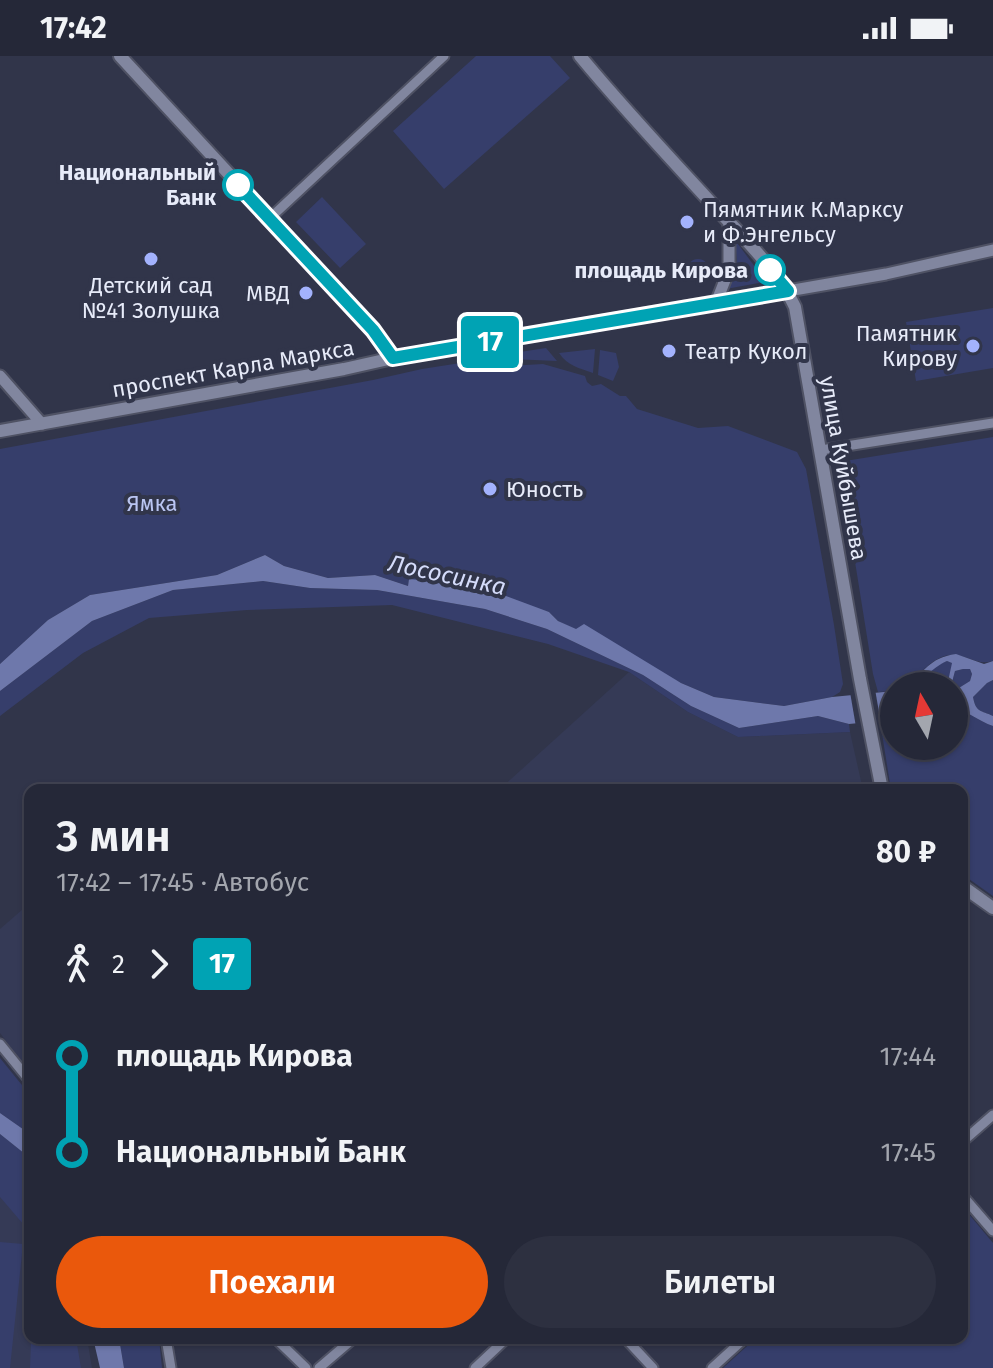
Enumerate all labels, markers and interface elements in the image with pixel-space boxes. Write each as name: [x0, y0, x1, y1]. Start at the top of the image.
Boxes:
text: 17:42: [40, 10, 107, 46]
place label: Национальный Банк: [59, 159, 217, 211]
marker: Национальный Банк: [223, 170, 253, 200]
place label: Пямятник К.Марксу и Ф.Энгельсу: [703, 196, 903, 248]
marker: Пямятник К.Марксу и Ф.Энгельсу: [678, 213, 696, 231]
marker: Детский сад №41 Золушка: [142, 250, 160, 268]
marker: площадь Кирова: [755, 255, 785, 285]
place label: площадь Кирова: [574, 257, 748, 284]
place label: Детский сад №41 Золушка: [82, 272, 220, 324]
place label: МВД: [246, 280, 290, 307]
marker: МВД: [297, 284, 315, 302]
line badge: 17: [454, 316, 526, 368]
place label: Памятник Кирову: [856, 320, 958, 372]
text: 17: [477, 325, 503, 358]
street label: проспект Карла Маркса: [110, 334, 356, 403]
marker: Памятник Кирову: [964, 337, 982, 355]
place label: Театр Кукол: [685, 338, 807, 365]
marker: Театр Кукол: [660, 342, 678, 360]
street label: улица Куйбышева: [814, 374, 873, 562]
place label: Юность: [506, 476, 583, 503]
marker: Юность: [481, 480, 499, 498]
park label: Ямка: [126, 490, 178, 517]
water label: Лососинка: [385, 549, 508, 601]
north arrow: [880, 672, 968, 760]
map controls: [880, 672, 968, 760]
text: 3 мин: [56, 810, 171, 863]
text: 80 ₽: [876, 834, 936, 870]
text: 17:42 – 17:45 · Автобус: [56, 867, 309, 898]
icon: walk: [56, 942, 100, 986]
icon: forward: [137, 942, 181, 986]
text: 17: [209, 947, 235, 980]
text: 2: [112, 949, 125, 980]
text: площадь Кирова: [116, 1038, 353, 1074]
text: 17:44: [879, 1041, 936, 1072]
text: Национальный Банк: [116, 1134, 406, 1170]
text: 17:45: [880, 1137, 936, 1168]
button: Поехали: [56, 1236, 488, 1328]
button: Билеты: [504, 1236, 936, 1328]

